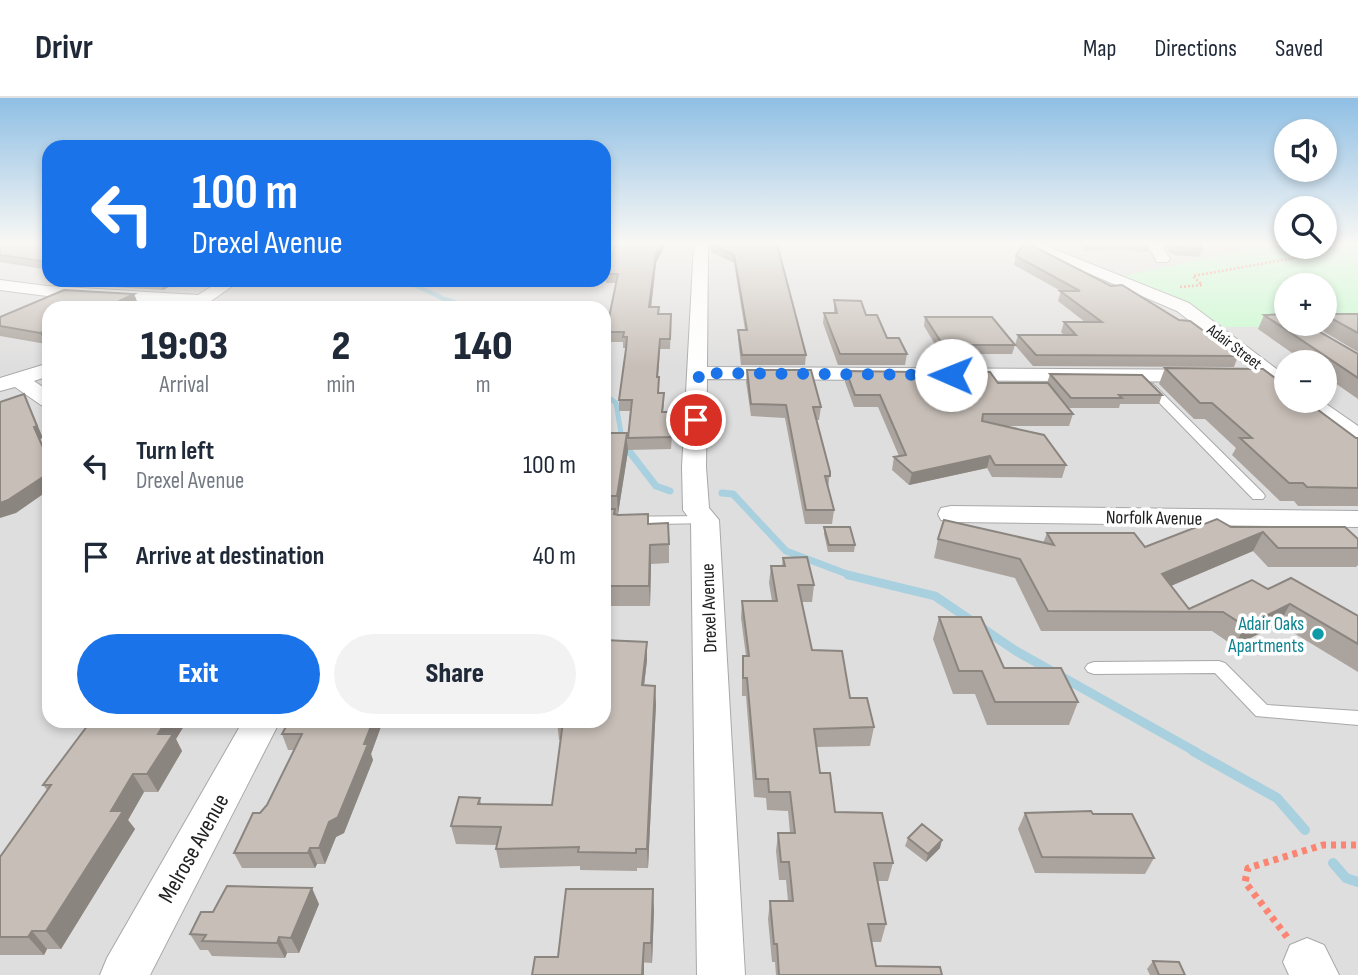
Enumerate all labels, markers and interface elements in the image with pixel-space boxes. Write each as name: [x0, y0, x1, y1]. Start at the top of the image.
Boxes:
text: Drivr: [35, 28, 93, 68]
text: Map: [1083, 34, 1116, 63]
text: Directions: [1154, 34, 1237, 63]
text: Saved: [1275, 34, 1323, 63]
map controls: [1274, 119, 1337, 413]
button: sound: [1274, 119, 1337, 182]
text: 100 m: [192, 164, 298, 223]
icon: left: [77, 168, 168, 259]
button: search: [1274, 196, 1337, 259]
text: Drexel Avenue: [192, 224, 343, 263]
button: +: [1274, 273, 1337, 336]
street label: Adair Street: [1202, 320, 1265, 374]
text: 19:03: [140, 321, 228, 372]
text: 2: [332, 321, 350, 372]
text: 140: [454, 321, 513, 372]
position arrow: [914, 338, 988, 412]
button: −: [1274, 350, 1337, 413]
text: Arrival: [160, 371, 209, 399]
text: min: [327, 371, 355, 399]
text: m: [476, 371, 491, 399]
pin: [666, 390, 726, 450]
icon: arrive: [677, 401, 715, 439]
text: Turn left: [136, 436, 214, 467]
icon: left: [77, 447, 115, 485]
text: 100 m: [523, 450, 576, 481]
text: Drexel Avenue: [136, 467, 244, 495]
street label: Norfolk Avenue: [1106, 506, 1202, 531]
icon: arrive: [77, 538, 115, 576]
text: Arrive at destination: [136, 541, 324, 572]
text: 40 m: [533, 541, 576, 572]
street label: Drexel Avenue: [696, 563, 723, 653]
place label: Adair Oaks Apartments: [1227, 613, 1304, 658]
marker: Adair Oaks Apartments: [1310, 626, 1326, 642]
button: Exit: [77, 634, 320, 714]
button: Share: [334, 634, 576, 714]
street label: Melrose Avenue: [152, 789, 235, 908]

